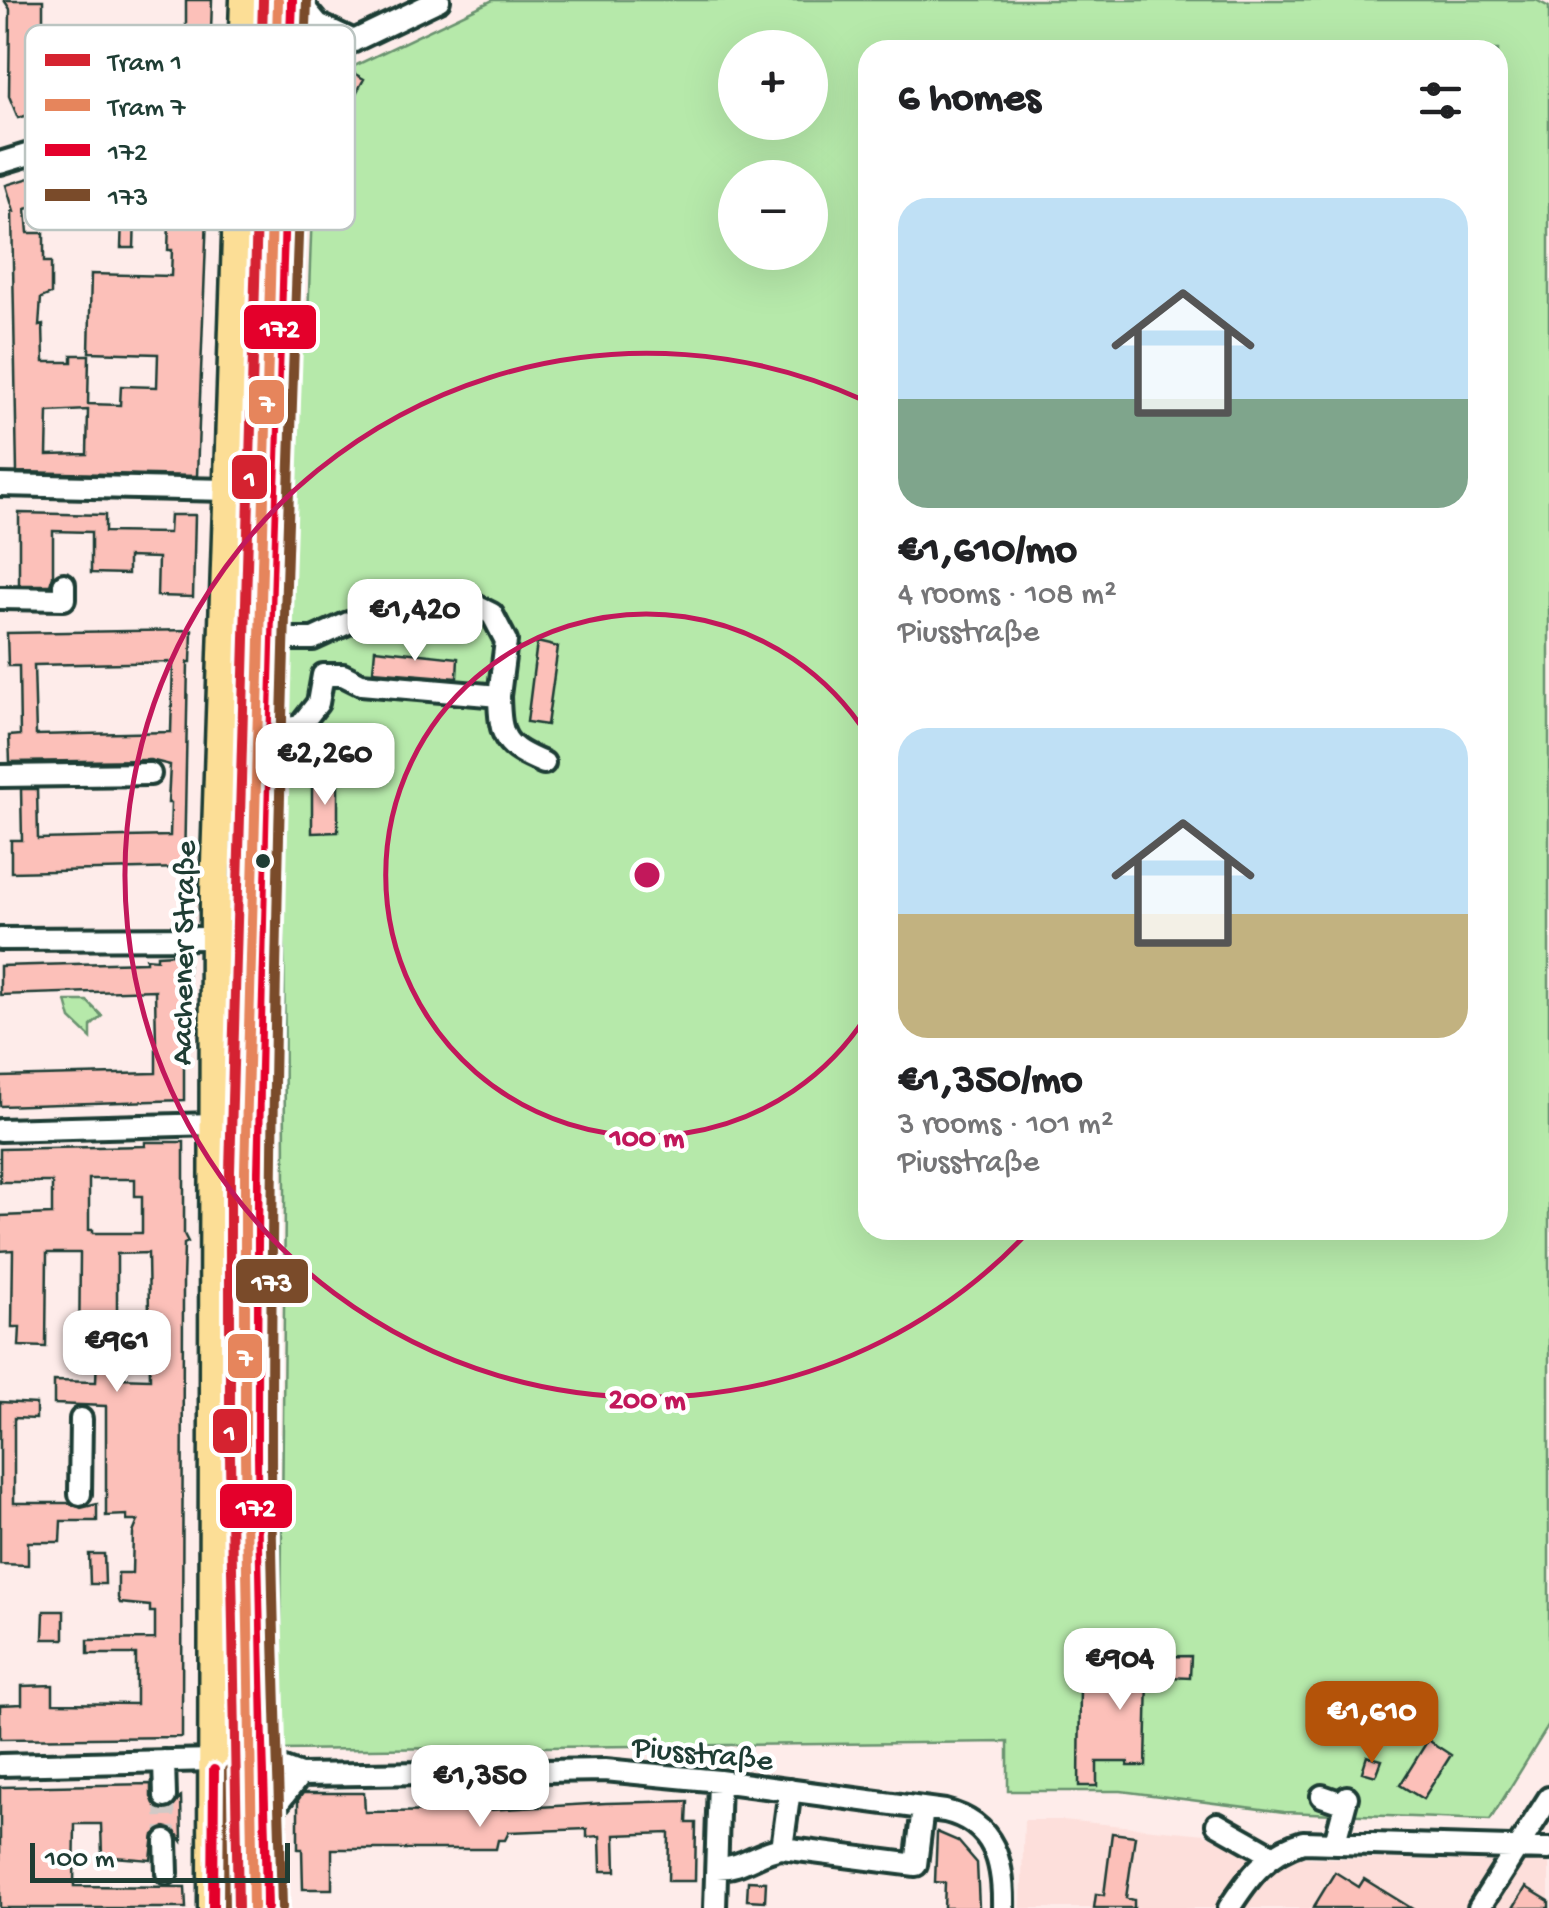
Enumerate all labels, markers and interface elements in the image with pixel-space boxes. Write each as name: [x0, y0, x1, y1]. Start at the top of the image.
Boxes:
legend: [25, 25, 355, 230]
map controls: [718, 30, 828, 270]
button: +: [718, 30, 828, 140]
text: Tram 1: [106, 48, 182, 81]
icon: filters: [1413, 73, 1468, 128]
text: 6 homes: [898, 76, 1041, 125]
text: Tram 7: [106, 93, 187, 126]
text: 172: [107, 138, 148, 171]
button: −: [718, 160, 828, 270]
text: 173: [107, 183, 148, 216]
icon: home: [1093, 263, 1273, 443]
line badge: 172: [242, 303, 318, 351]
text: 172: [259, 315, 300, 348]
line badge: 7: [247, 378, 286, 426]
text: 7: [258, 390, 276, 423]
line badge: 1: [230, 453, 269, 501]
text: 1: [243, 465, 256, 498]
text: €1,610/mo: [898, 528, 1077, 577]
text: 4 rooms · 108 m²: [898, 577, 1117, 615]
pin: €1,420: [334, 579, 496, 664]
text: €1,420: [369, 592, 461, 630]
text: Piusstraße: [898, 615, 1039, 653]
pin: €2,260: [244, 723, 406, 808]
text: €2,260: [278, 736, 372, 774]
icon: home: [1093, 793, 1273, 973]
street label: Aachener Straße: [165, 840, 207, 1066]
unlabelled marker: [253, 851, 273, 871]
centre of rings: [629, 857, 665, 893]
text: €1,350/mo: [898, 1058, 1083, 1107]
text: 3 rooms · 101 m²: [898, 1107, 1113, 1145]
text: 100 m: [609, 1123, 685, 1158]
text: Piusstraße: [898, 1145, 1039, 1183]
line badge: 173: [234, 1257, 310, 1305]
text: 173: [251, 1269, 292, 1302]
pin: €961: [58, 1310, 176, 1395]
text: €961: [85, 1323, 149, 1361]
line badge: 7: [226, 1332, 264, 1380]
text: 7: [236, 1344, 254, 1377]
text: 200 m: [608, 1385, 686, 1420]
line badge: 1: [211, 1407, 249, 1455]
text: 1: [223, 1419, 236, 1452]
line badge: 172: [218, 1482, 294, 1530]
text: 172: [235, 1494, 276, 1527]
pin: €904: [1061, 1628, 1179, 1713]
text: €904: [1086, 1641, 1154, 1679]
pin: €1,610: [1291, 1681, 1453, 1766]
text: €1,610: [1327, 1694, 1417, 1732]
street label: Piusstraße: [629, 1730, 775, 1782]
pin: €1,350: [399, 1745, 561, 1830]
text: €1,350: [433, 1758, 527, 1796]
scale bar: [30, 1838, 290, 1882]
text: 100 m: [45, 1844, 115, 1877]

